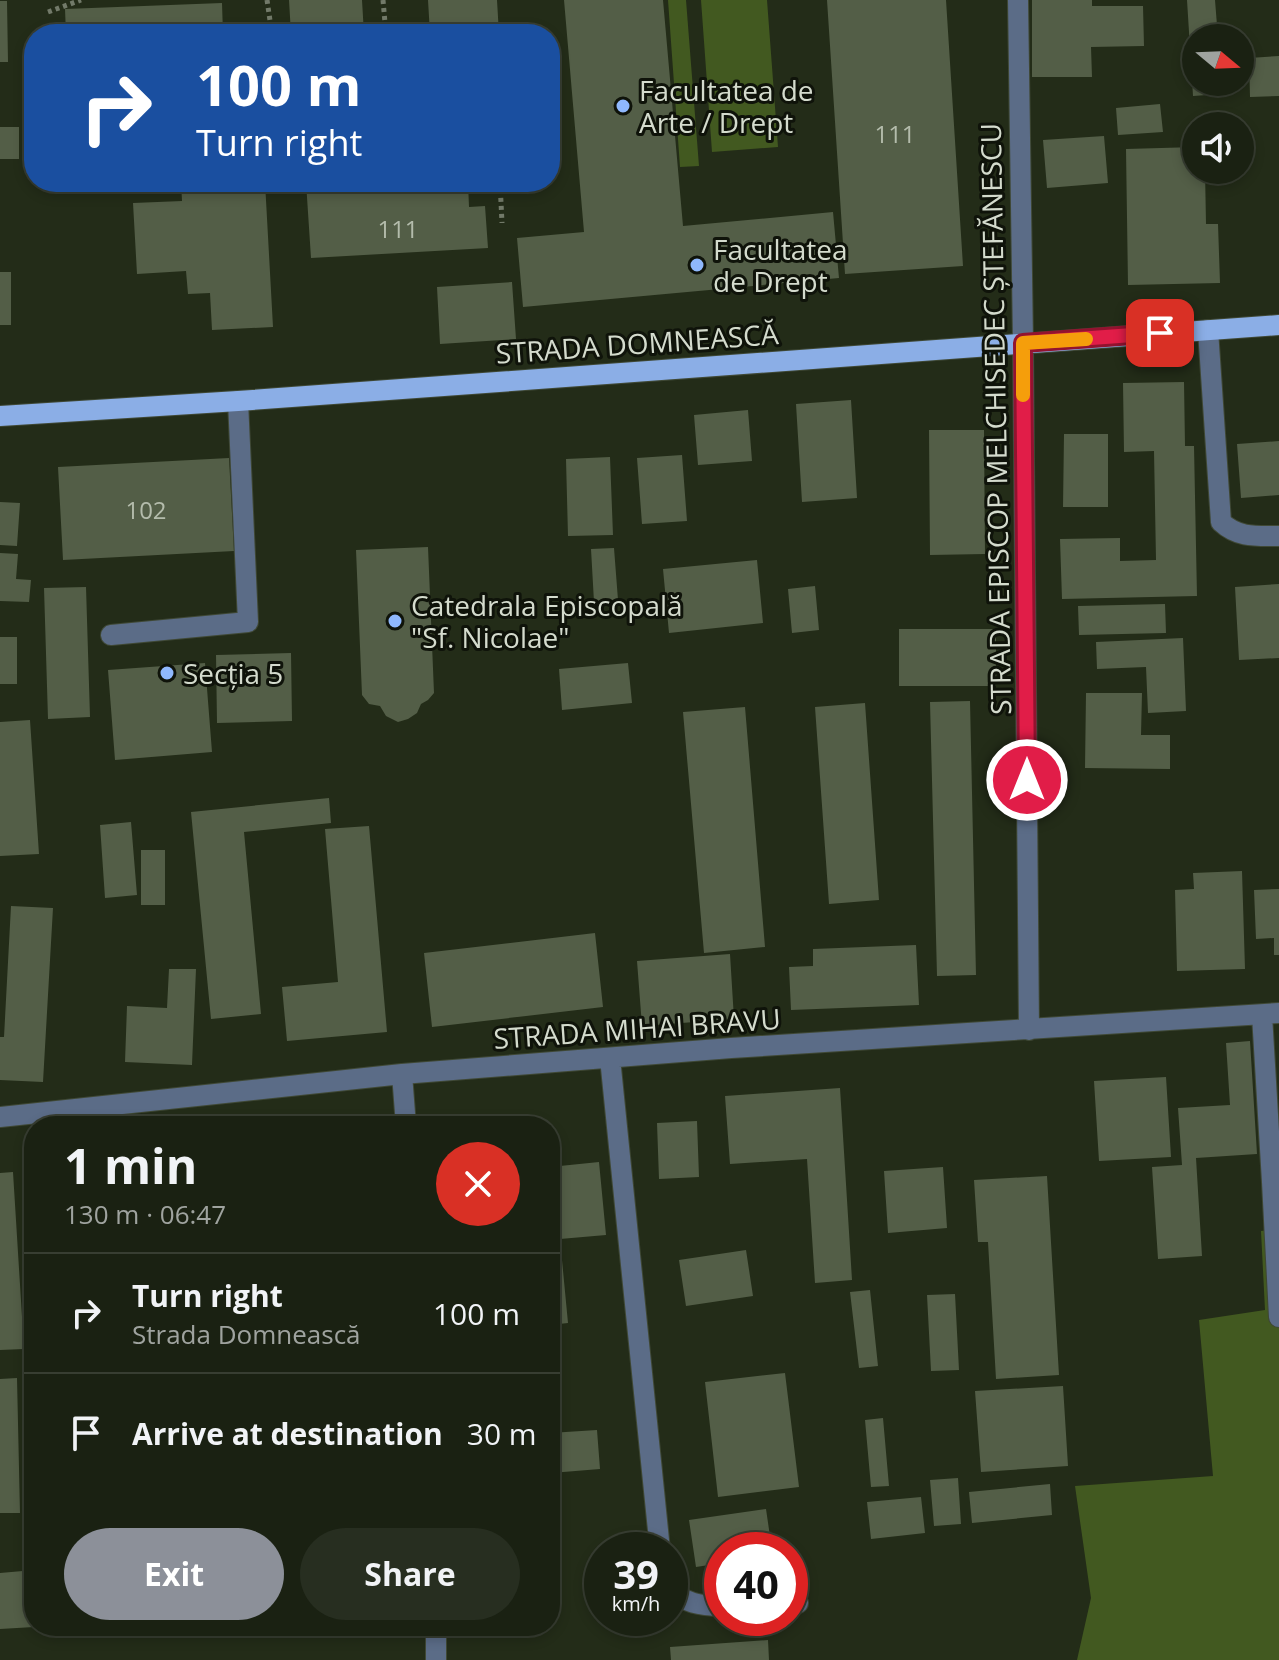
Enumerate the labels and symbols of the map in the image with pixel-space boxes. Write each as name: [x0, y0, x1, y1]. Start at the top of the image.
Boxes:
north arrow: [1182, 24, 1254, 96]
place label: Facultatea de Arte / Drept: [639, 71, 814, 141]
marker: Facultatea de Arte / Drept: [614, 97, 632, 115]
house number: 111: [874, 117, 916, 150]
street label: STRADA EPISCOP MELCHISEDEC ȘTEFĂNESCU: [971, 123, 1019, 715]
house number: 111: [377, 212, 419, 245]
place label: Facultatea de Drept: [713, 230, 847, 300]
marker: Facultatea de Drept: [688, 256, 706, 274]
pin: [1126, 299, 1194, 367]
street label: STRADA DOMNEASCĂ: [494, 314, 780, 372]
house number: 102: [125, 493, 167, 526]
place label: Catedrala Episcopală "Sf. Nicolae": [411, 586, 683, 656]
marker: Catedrala Episcopală "Sf. Nicolae": [386, 612, 404, 630]
place label: Secția 5: [183, 654, 283, 692]
marker: Secția 5: [158, 664, 176, 682]
position arrow: [985, 738, 1069, 822]
street label: STRADA MIHAI BRAVU: [492, 999, 782, 1057]
speed limit sign: 40: [704, 1532, 808, 1636]

